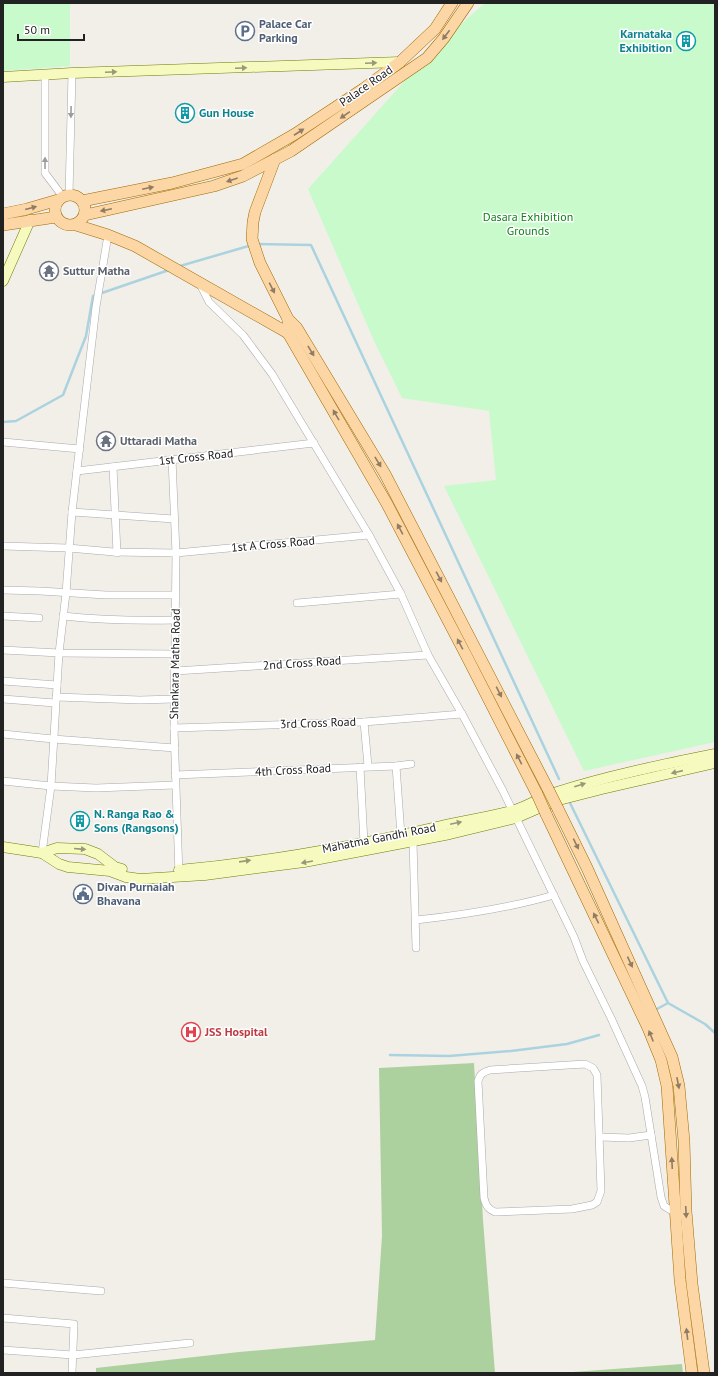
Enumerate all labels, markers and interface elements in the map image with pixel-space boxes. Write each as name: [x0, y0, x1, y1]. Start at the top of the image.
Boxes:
scale bar: [18, 16, 84, 42]
place label: Palace Car Parking: [259, 16, 312, 45]
parking icon: Palace Car Parking: [234, 20, 256, 42]
text: 50 m: [24, 22, 50, 37]
place label: Karnataka Exhibition: [620, 26, 672, 55]
one-way arrow: [441, 29, 450, 40]
building icon: Karnataka Exhibition: [675, 30, 697, 52]
one-way arrow: [365, 60, 377, 67]
street label: Palace Road: [336, 62, 395, 109]
one-way arrow: [235, 65, 248, 71]
one-way arrow: [105, 69, 118, 75]
building icon: Gun House: [174, 102, 196, 124]
place label: Gun House: [199, 105, 254, 120]
one-way arrow: [68, 106, 74, 119]
one-way arrow: [339, 111, 350, 119]
one-way arrow: [294, 128, 304, 136]
one-way arrow: [42, 156, 48, 169]
one-way arrow: [226, 177, 238, 183]
one-way arrow: [142, 185, 154, 191]
one-way arrow: [25, 205, 37, 211]
one-way arrow: [100, 207, 112, 213]
park label: Dasara Exhibition Grounds: [483, 209, 573, 238]
temple icon: Suttur Matha: [38, 260, 60, 282]
place label: Suttur Matha: [63, 263, 130, 278]
one-way arrow: [269, 282, 276, 293]
one-way arrow: [307, 346, 315, 356]
one-way arrow: [332, 409, 339, 421]
temple icon: Uttaradi Matha: [95, 430, 117, 452]
place label: Uttaradi Matha: [120, 433, 197, 448]
street label: 1st Cross Road: [158, 445, 234, 468]
one-way arrow: [374, 456, 381, 468]
one-way arrow: [397, 523, 403, 534]
street label: 1st A Cross Road: [230, 532, 315, 555]
one-way arrow: [436, 571, 442, 583]
street label: Shankara Matha Road: [166, 608, 183, 720]
one-way arrow: [457, 638, 464, 649]
street label: 2nd Cross Road: [262, 652, 342, 673]
one-way arrow: [496, 687, 502, 698]
street label: 3rd Cross Road: [280, 714, 356, 731]
one-way arrow: [516, 754, 522, 765]
street label: 4th Cross Road: [255, 760, 331, 779]
one-way arrow: [671, 769, 683, 775]
one-way arrow: [574, 782, 586, 788]
place label: N. Ranga Rao & Sons (Rangsons): [94, 806, 179, 835]
building icon: N. Ranga Rao & Sons (Rangsons): [69, 810, 91, 832]
street label: Mahatma Gandhi Road: [321, 819, 437, 856]
one-way arrow: [450, 819, 462, 825]
one-way arrow: [572, 839, 579, 850]
one-way arrow: [74, 846, 86, 852]
one-way arrow: [239, 858, 251, 865]
one-way arrow: [300, 859, 313, 865]
place label: Divan Purnaiah Bhavana: [97, 879, 175, 908]
public building icon: Divan Purnaiah Bhavana: [72, 883, 94, 905]
one-way arrow: [593, 912, 599, 924]
one-way arrow: [627, 956, 633, 968]
hospital icon: JSS Hospital: [180, 1021, 202, 1043]
place label: JSS Hospital: [204, 1024, 268, 1039]
one-way arrow: [648, 1030, 654, 1041]
one-way arrow: [675, 1076, 681, 1089]
one-way arrow: [669, 1157, 676, 1169]
one-way arrow: [682, 1206, 689, 1218]
one-way arrow: [684, 1328, 690, 1340]

